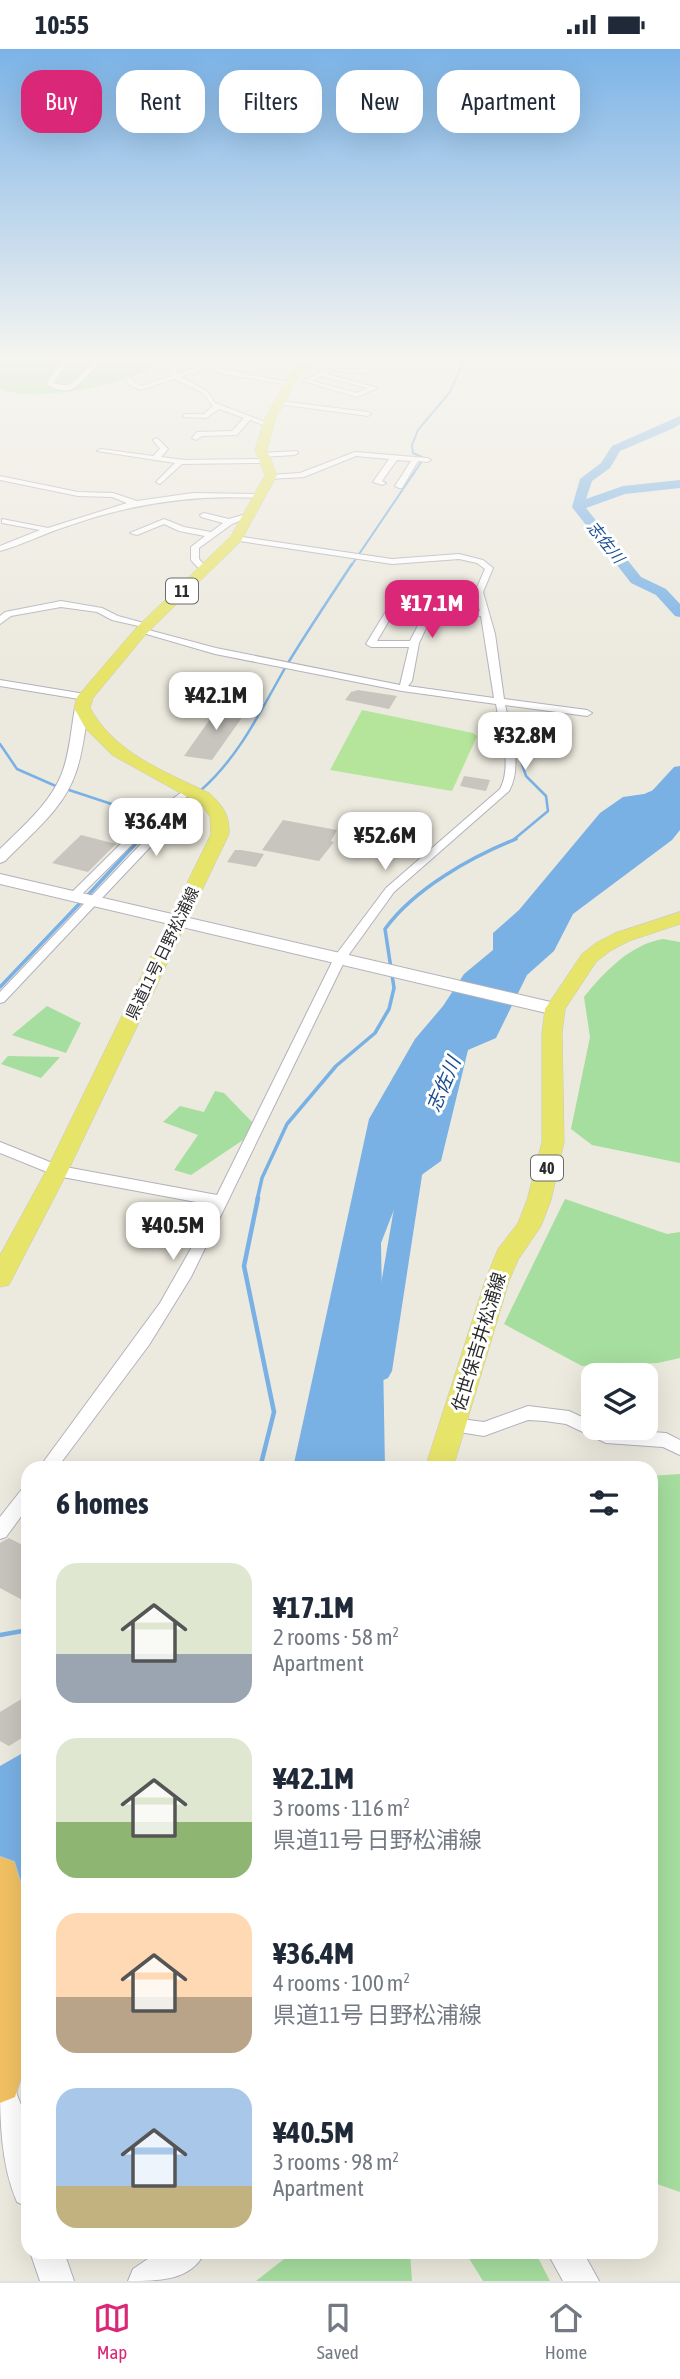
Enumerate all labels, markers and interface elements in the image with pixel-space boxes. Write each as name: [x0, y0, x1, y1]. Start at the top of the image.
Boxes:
text: 10:55: [35, 10, 89, 40]
chip: Buy: [21, 70, 102, 133]
chip: Rent: [116, 70, 205, 133]
chip: Filters: [219, 70, 322, 133]
chip: New: [336, 70, 423, 133]
chip: Apartment: [437, 70, 580, 133]
water label: 志佐川: [584, 518, 629, 568]
road number: 11: [166, 579, 198, 603]
pin: ¥17.1M: [375, 581, 489, 640]
text: ¥17.1M: [401, 590, 463, 616]
pin: ¥42.1M: [159, 673, 273, 732]
text: ¥42.1M: [185, 682, 247, 708]
pin: ¥32.8M: [468, 713, 582, 772]
text: ¥32.8M: [494, 722, 556, 748]
pin: ¥36.4M: [99, 799, 213, 858]
text: ¥36.4M: [125, 808, 187, 834]
pin: ¥52.6M: [328, 813, 442, 872]
text: ¥52.6M: [354, 822, 416, 848]
street label: 県道11号 日野松浦線: [122, 884, 202, 1022]
water label: 志佐川: [422, 1052, 465, 1115]
road number: 40: [531, 1155, 563, 1181]
pin: ¥40.5M: [116, 1203, 230, 1262]
text: ¥40.5M: [142, 1212, 204, 1238]
street label: 佐世保吉井松浦線: [447, 1270, 510, 1414]
map controls: [581, 1363, 658, 1440]
button: layers: [581, 1363, 658, 1440]
icon: filters: [585, 1484, 623, 1522]
text: 6 homes: [56, 1486, 149, 1520]
text: ¥17.1M: [273, 1590, 354, 1624]
icon: home: [112, 1591, 196, 1675]
text: 2 rooms · 58 m²: [273, 1624, 399, 1650]
text: Apartment: [273, 1650, 364, 1676]
text: ¥42.1M: [273, 1761, 354, 1795]
icon: home: [112, 1766, 196, 1850]
text: 3 rooms · 116 m²: [273, 1795, 410, 1821]
text: 県道11号 日野松浦線: [273, 1827, 482, 1853]
text: ¥36.4M: [273, 1936, 354, 1970]
icon: home: [112, 1941, 196, 2025]
text: 4 rooms · 100 m²: [273, 1970, 410, 1996]
text: 県道11号 日野松浦線: [273, 2002, 482, 2028]
text: ¥40.5M: [273, 2115, 354, 2149]
icon: home: [112, 2116, 196, 2200]
text: 3 rooms · 98 m²: [273, 2149, 399, 2175]
text: Apartment: [273, 2175, 364, 2201]
tab: Map: [93, 2299, 131, 2363]
tab: Saved: [317, 2299, 359, 2363]
tab: Home: [545, 2299, 587, 2363]

